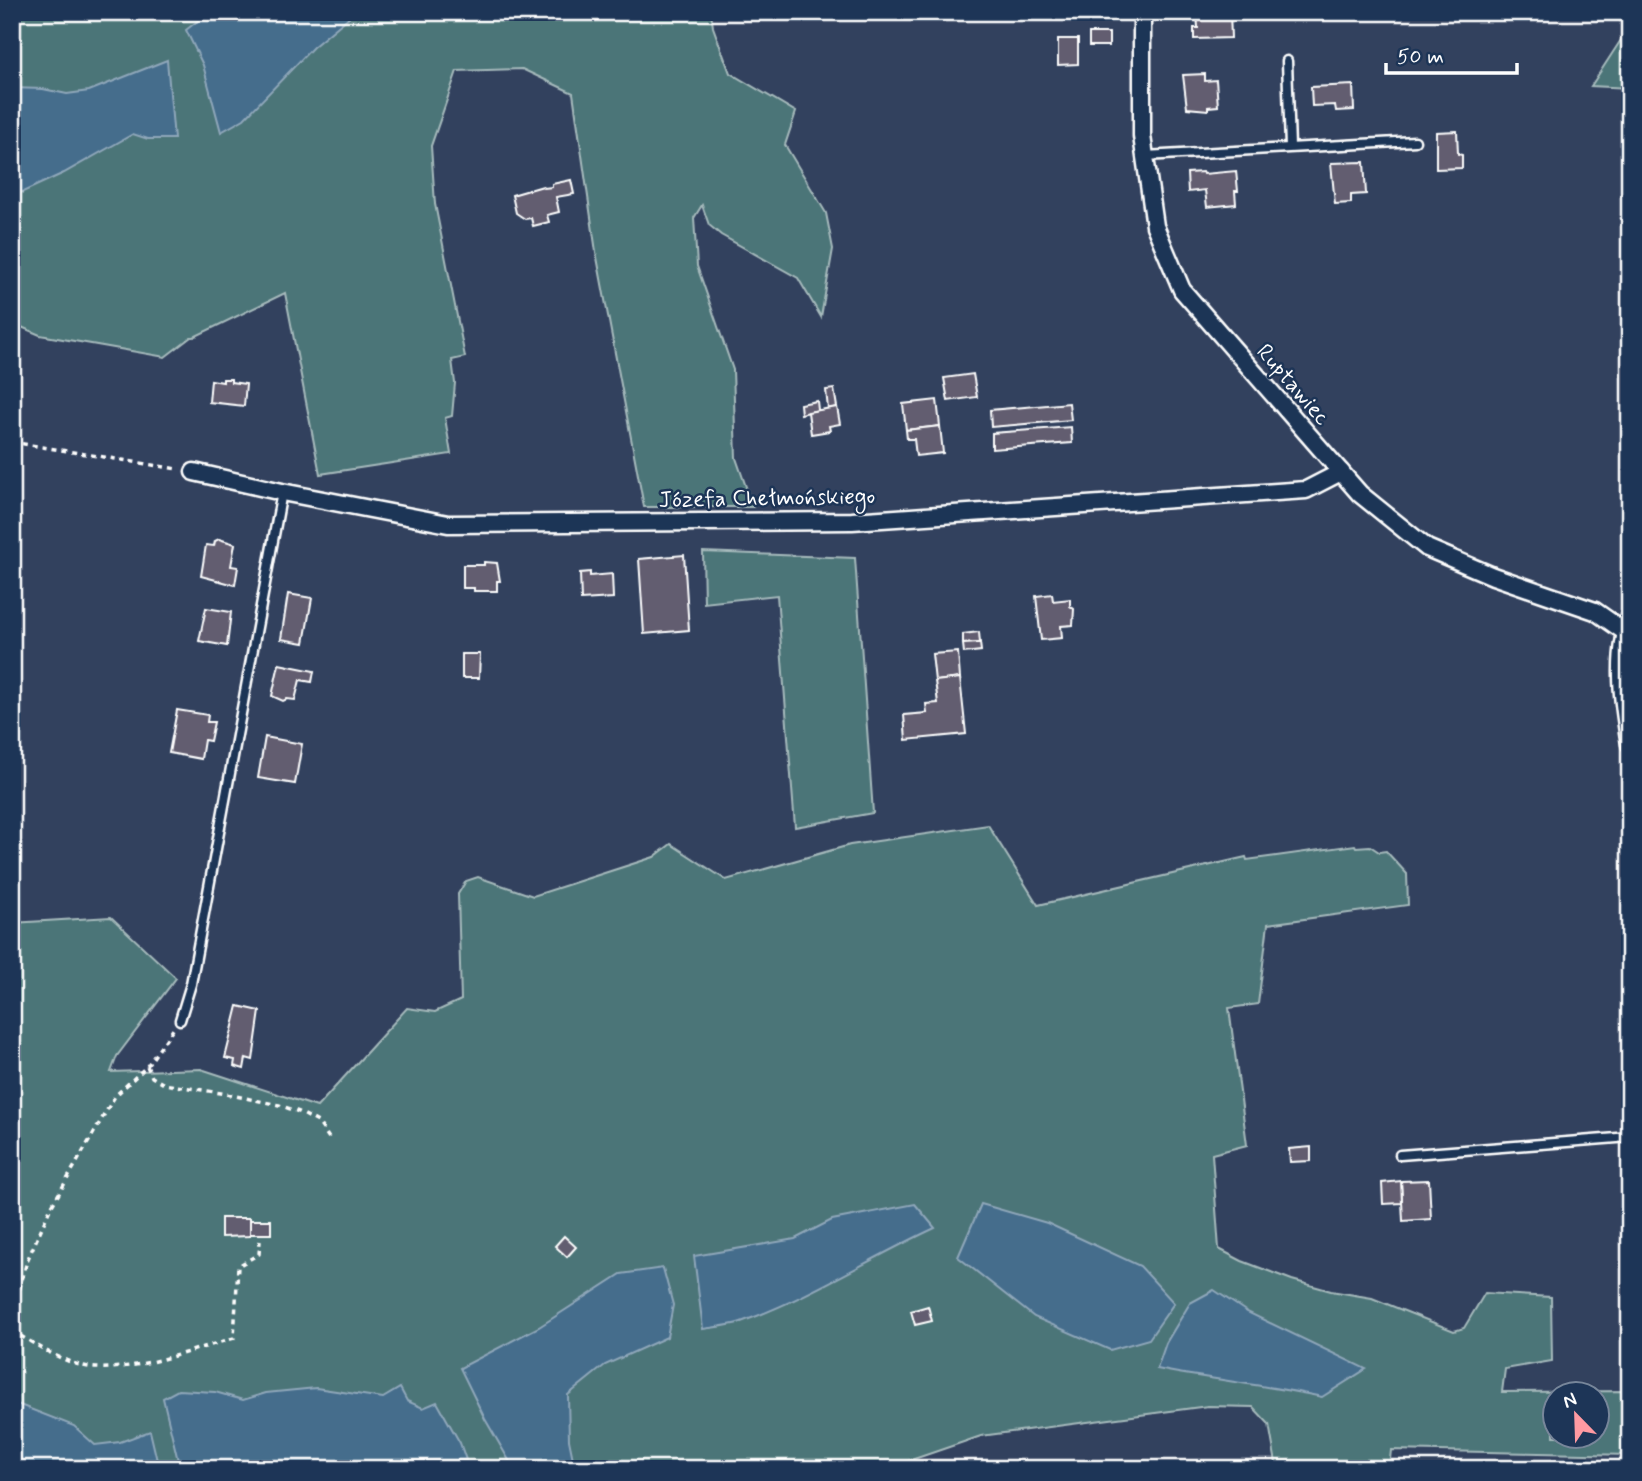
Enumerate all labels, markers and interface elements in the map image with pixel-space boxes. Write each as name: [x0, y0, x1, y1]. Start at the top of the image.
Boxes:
scale bar: [1386, 32, 1518, 76]
text: 50 m: [1397, 43, 1444, 71]
street label: Ruptawiec: [1249, 338, 1336, 432]
street label: Józefa Chełmońskiego: [658, 482, 876, 518]
north arrow: [1540, 1380, 1610, 1450]
text: N: [1559, 1387, 1581, 1415]

